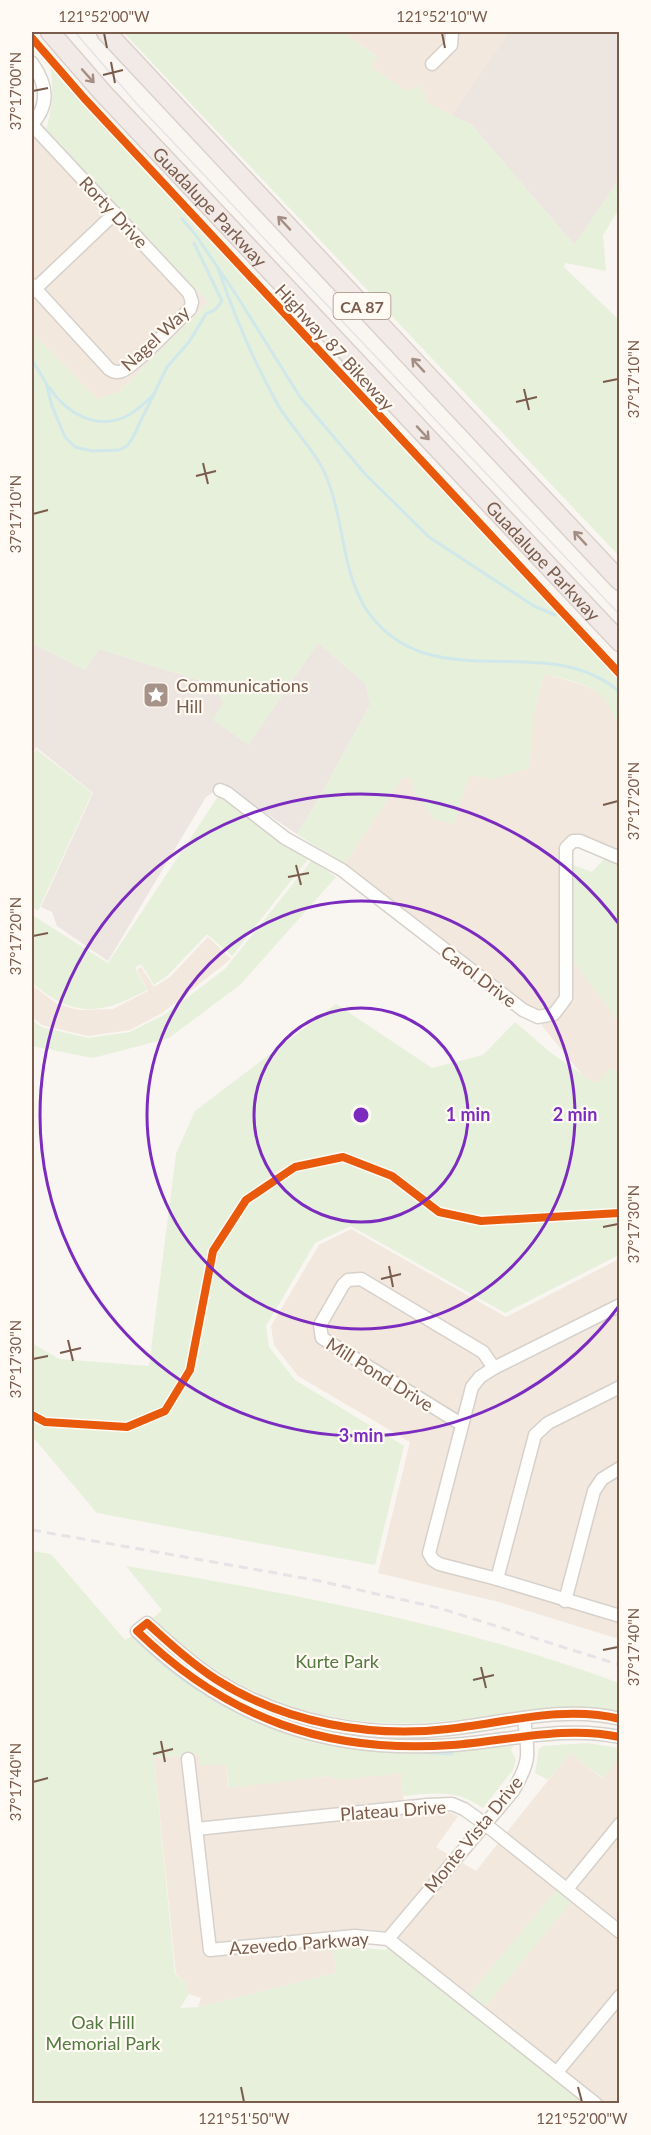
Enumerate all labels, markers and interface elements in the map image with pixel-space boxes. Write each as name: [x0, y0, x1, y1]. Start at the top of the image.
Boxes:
text: 121°52'00"W: [58, 7, 150, 25]
text: 121°52'10"W: [396, 7, 488, 25]
text: 37°17'00"N: [6, 52, 24, 130]
one-way arrow: [81, 68, 95, 83]
street label: Guadalupe Parkway: [148, 142, 272, 272]
street label: Rorty Drive: [75, 171, 153, 253]
one-way arrow: [277, 216, 291, 231]
street label: Highway 87 Bikeway: [271, 279, 400, 415]
road number: CA 87: [334, 293, 391, 319]
street label: Nagel Way: [116, 300, 194, 375]
text: 37°17'10"N: [624, 340, 642, 418]
one-way arrow: [410, 358, 425, 373]
one-way arrow: [416, 425, 430, 440]
text: 37°17'10"N: [6, 475, 24, 553]
street label: Guadalupe Parkway: [481, 496, 606, 626]
one-way arrow: [572, 531, 587, 546]
place label: Communications Hill: [176, 674, 309, 717]
place icon: Communications Hill: [141, 680, 171, 710]
text: 37°17'20"N: [624, 762, 642, 840]
text: 37°17'20"N: [6, 897, 24, 975]
street label: Carol Drive: [437, 940, 521, 1012]
text: 1 min: [446, 1103, 490, 1125]
text: 2 min: [553, 1103, 597, 1125]
centre of rings: [351, 1105, 371, 1125]
text: 37°17'30"N: [624, 1185, 642, 1263]
text: 37°17'30"N: [6, 1320, 24, 1398]
street label: Mill Pond Drive: [322, 1332, 438, 1416]
text: 3 min: [339, 1424, 383, 1446]
text: 37°17'40"N: [624, 1608, 642, 1686]
park label: Kurte Park: [295, 1650, 380, 1672]
text: 37°17'40"N: [6, 1743, 24, 1821]
street label: Monte Vista Drive: [419, 1771, 527, 1897]
street label: Plateau Drive: [339, 1795, 447, 1825]
street label: Azevedo Parkway: [228, 1927, 370, 1959]
park label: Oak Hill Memorial Park: [46, 2011, 161, 2054]
text: 121°51'50"W: [198, 2109, 290, 2127]
text: 121°52'00"W: [536, 2109, 628, 2127]

